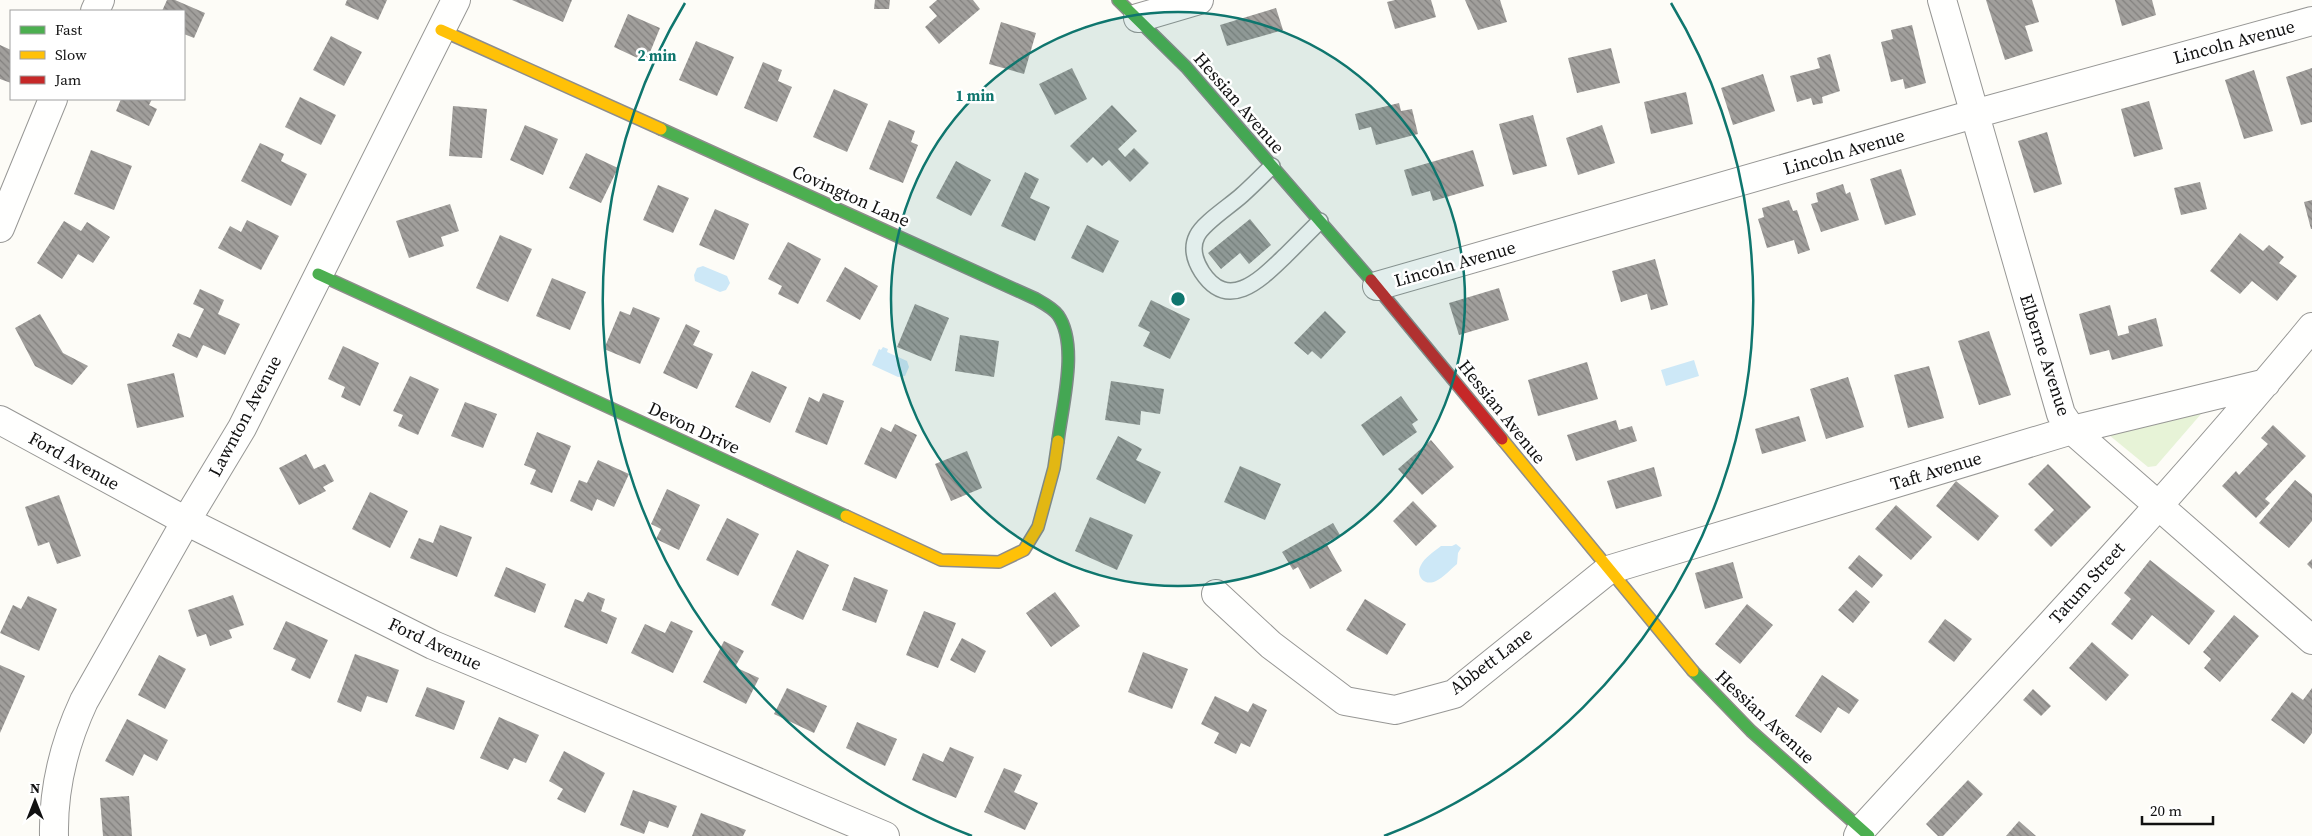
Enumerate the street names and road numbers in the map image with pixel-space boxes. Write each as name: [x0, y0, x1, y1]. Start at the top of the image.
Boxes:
street label: Lincoln Avenue: [2170, 13, 2297, 70]
street label: Hessian Avenue: [1188, 46, 1291, 159]
street label: Lincoln Avenue: [1780, 122, 1907, 181]
street label: Covington Lane: [788, 158, 914, 233]
street label: Lincoln Avenue: [1391, 234, 1518, 293]
street label: Elberne Avenue: [2014, 291, 2077, 419]
street label: Lawnton Avenue: [202, 351, 287, 481]
street label: Hessian Avenue: [1453, 354, 1552, 469]
street label: Devon Drive: [644, 395, 744, 460]
street label: Ford Avenue: [24, 425, 124, 496]
street label: Taft Avenue: [1887, 445, 1985, 496]
street label: Tatum Street: [2043, 536, 2130, 629]
street label: Ford Avenue: [384, 611, 486, 676]
street label: Abbett Lane: [1444, 621, 1537, 700]
street label: Hessian Avenue: [1710, 664, 1820, 769]

